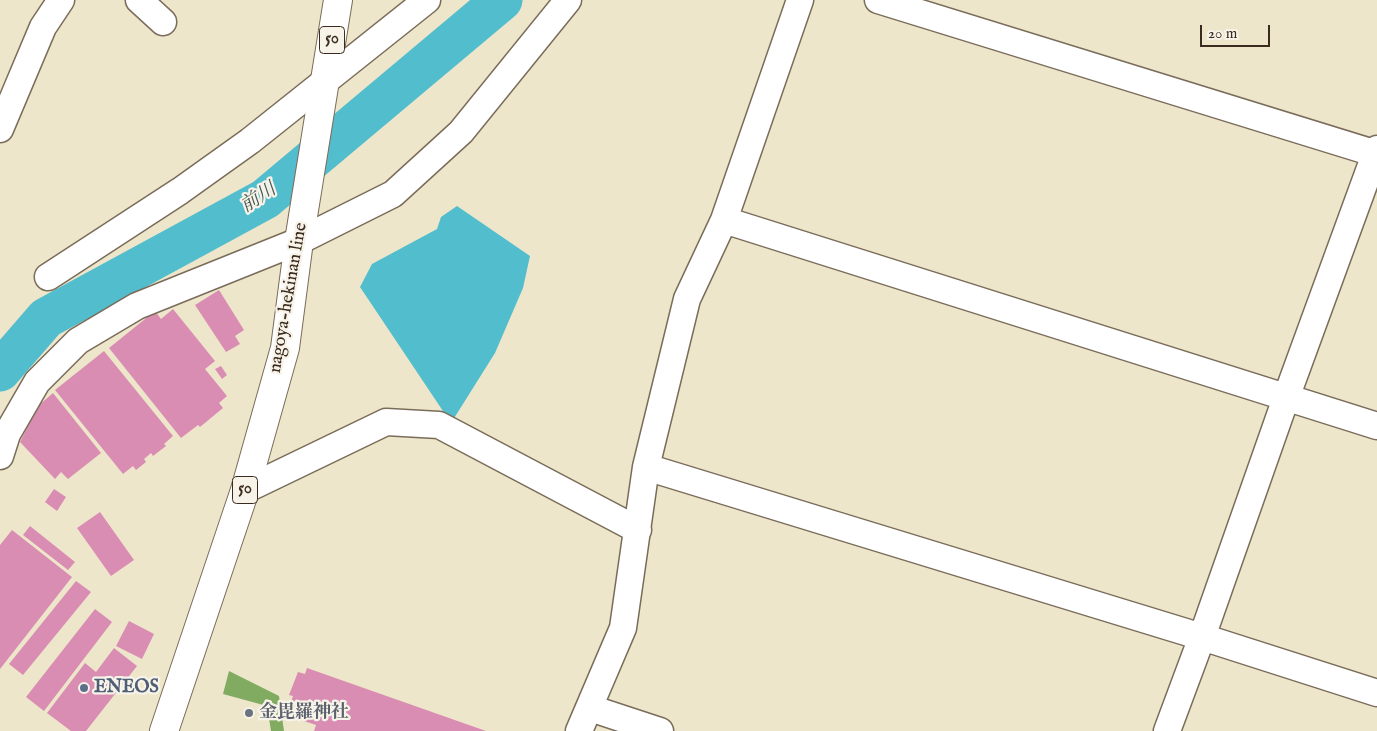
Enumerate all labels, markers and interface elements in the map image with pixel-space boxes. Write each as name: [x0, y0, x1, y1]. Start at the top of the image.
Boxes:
scale bar: [1202, 15, 1272, 47]
text: 20 m: [1208, 24, 1237, 43]
road number: 50: [320, 26, 344, 54]
water label: 前川: [237, 179, 281, 219]
street label: nagoya-hekinan line: [265, 221, 313, 375]
road number: 50: [232, 476, 258, 504]
place label: ENEOS: [94, 677, 159, 699]
marker: ENEOS: [78, 682, 90, 694]
place label: 金毘羅神社: [259, 702, 349, 724]
marker: 金毘羅神社: [243, 707, 255, 719]

